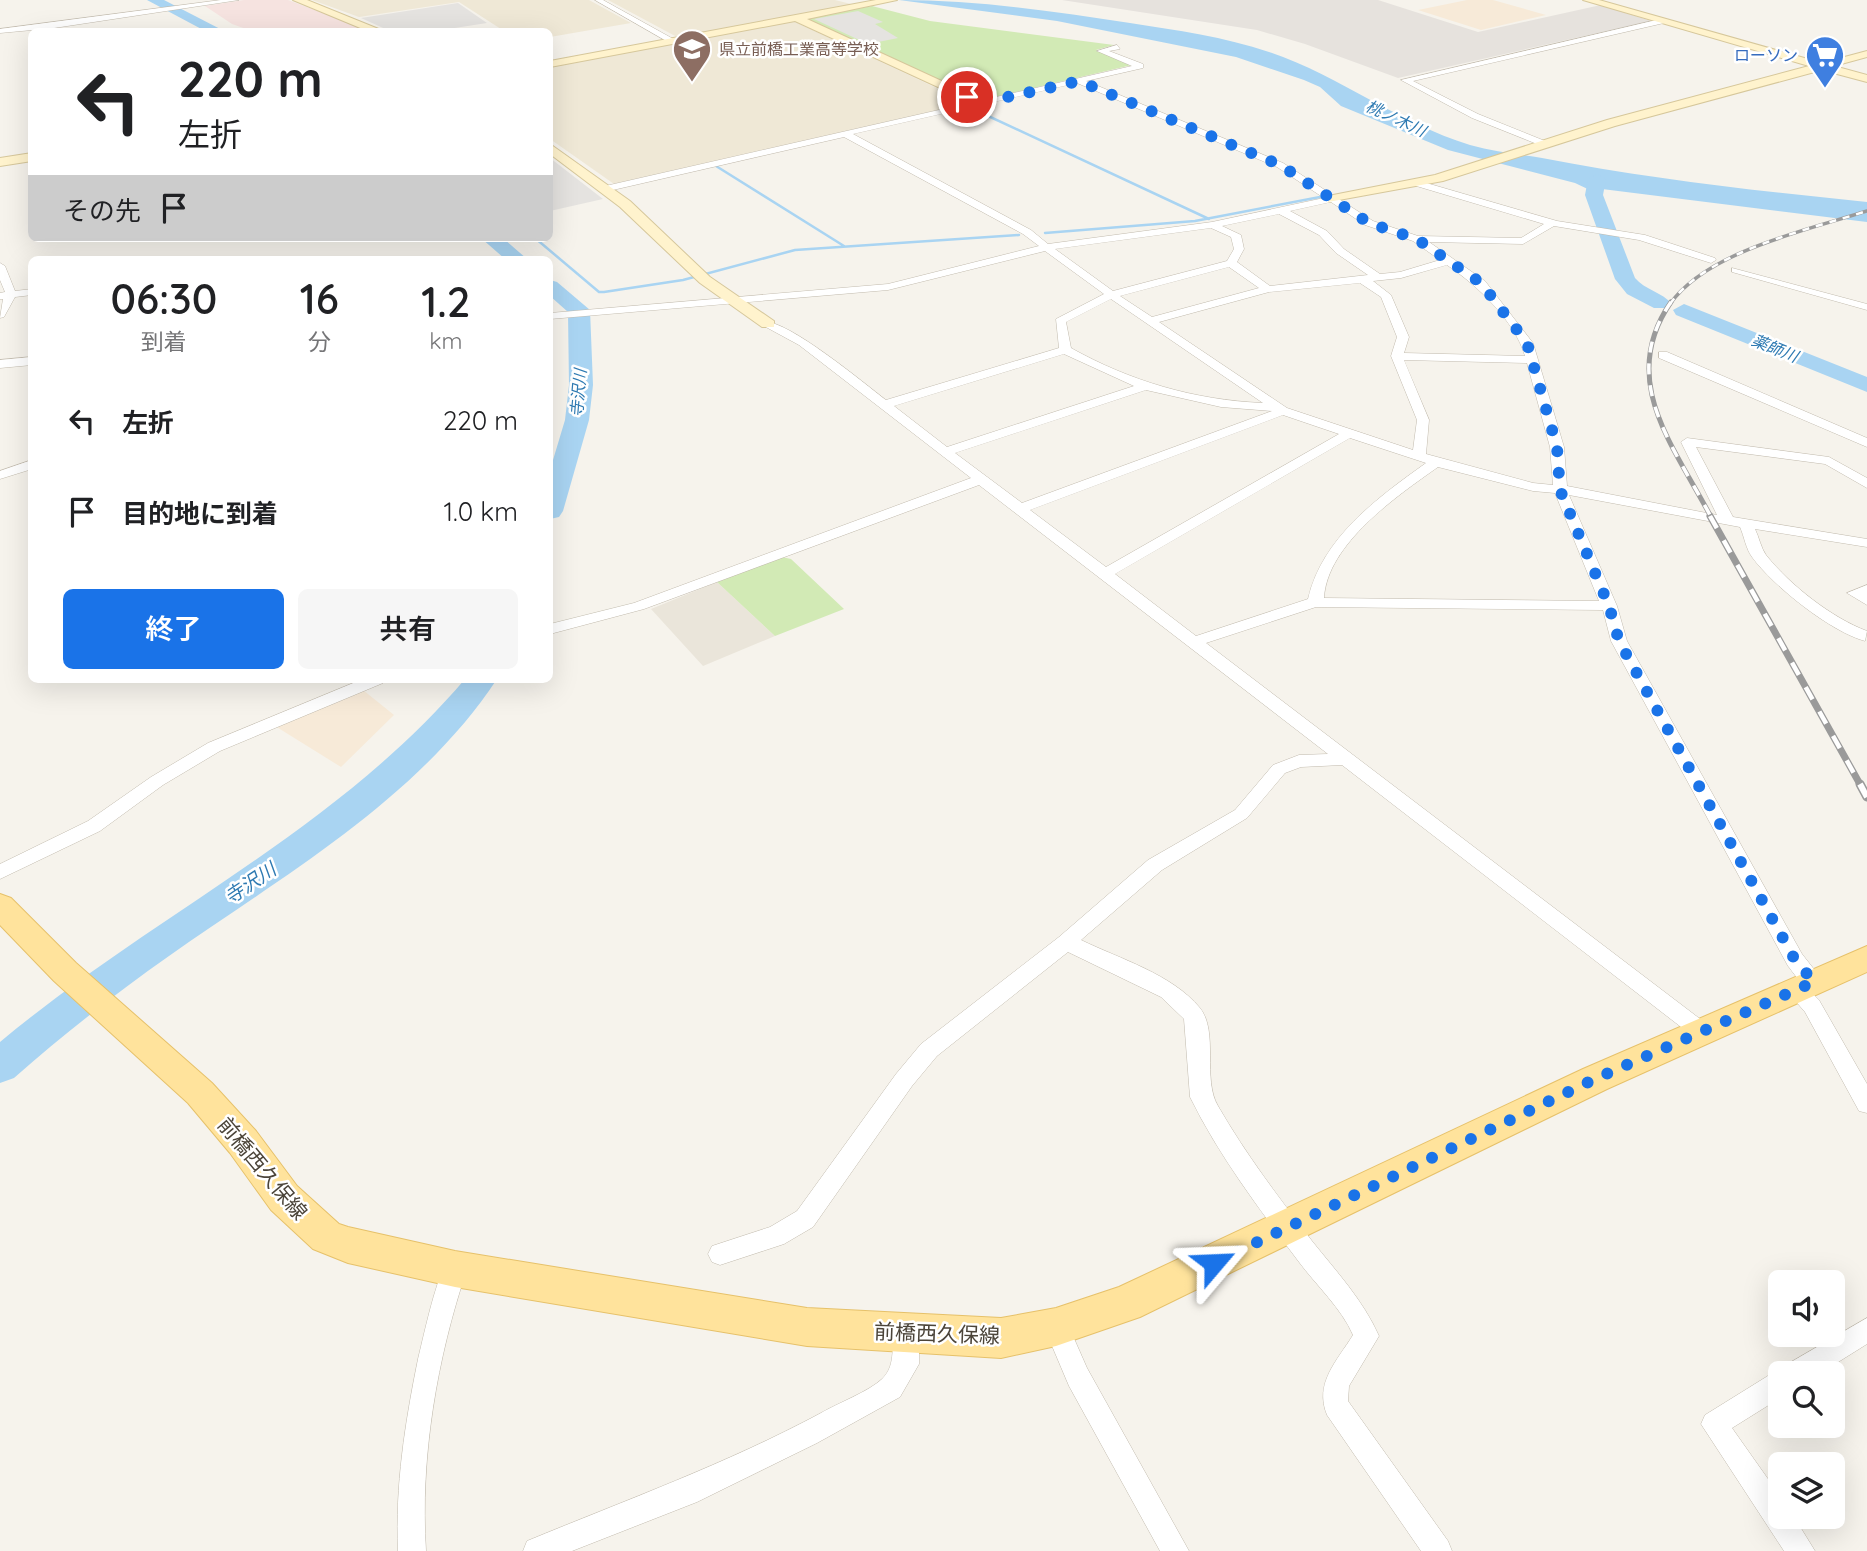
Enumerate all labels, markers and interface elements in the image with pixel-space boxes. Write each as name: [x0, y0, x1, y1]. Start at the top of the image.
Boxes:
school or university icon: 県立前橋工業高等学校: [671, 28, 713, 83]
supermarket icon: ローソン: [1804, 34, 1846, 89]
place label: 県立前橋工業高等学校: [719, 39, 879, 59]
place label: ローソン: [1734, 45, 1798, 65]
text: 220 m: [178, 48, 323, 109]
icon: left: [63, 56, 154, 147]
pin: [937, 67, 997, 127]
icon: arrive: [948, 78, 986, 116]
water label: 桃ノ木川: [1363, 95, 1431, 141]
text: 左折: [178, 114, 242, 154]
icon: arrive: [155, 189, 193, 227]
text: その先: [63, 194, 141, 227]
text: 06:30: [110, 272, 217, 325]
text: 16: [300, 272, 339, 325]
text: 1.2: [421, 275, 471, 328]
text: km: [429, 326, 463, 355]
text: 到着: [141, 327, 187, 356]
text: 分: [308, 327, 331, 356]
water label: 薬師川: [1749, 330, 1803, 367]
water label: 寺沢川: [566, 366, 590, 418]
icon: left: [63, 402, 101, 440]
text: 220 m: [443, 404, 518, 437]
text: 左折: [122, 406, 174, 439]
icon: arrive: [63, 493, 101, 531]
text: 1.0 km: [443, 495, 518, 528]
text: 目的地に到着: [122, 497, 278, 530]
button: 終了: [63, 589, 284, 669]
button: 共有: [298, 589, 518, 669]
water label: 寺沢川: [220, 856, 282, 909]
street label: 前橋西久保線: [213, 1111, 313, 1225]
position arrow: [1177, 1226, 1251, 1300]
map controls: [1768, 1270, 1845, 1529]
button: sound: [1768, 1270, 1845, 1347]
street label: 前橋西久保線: [874, 1318, 1000, 1348]
button: search: [1768, 1361, 1845, 1438]
button: layers: [1768, 1452, 1845, 1529]

